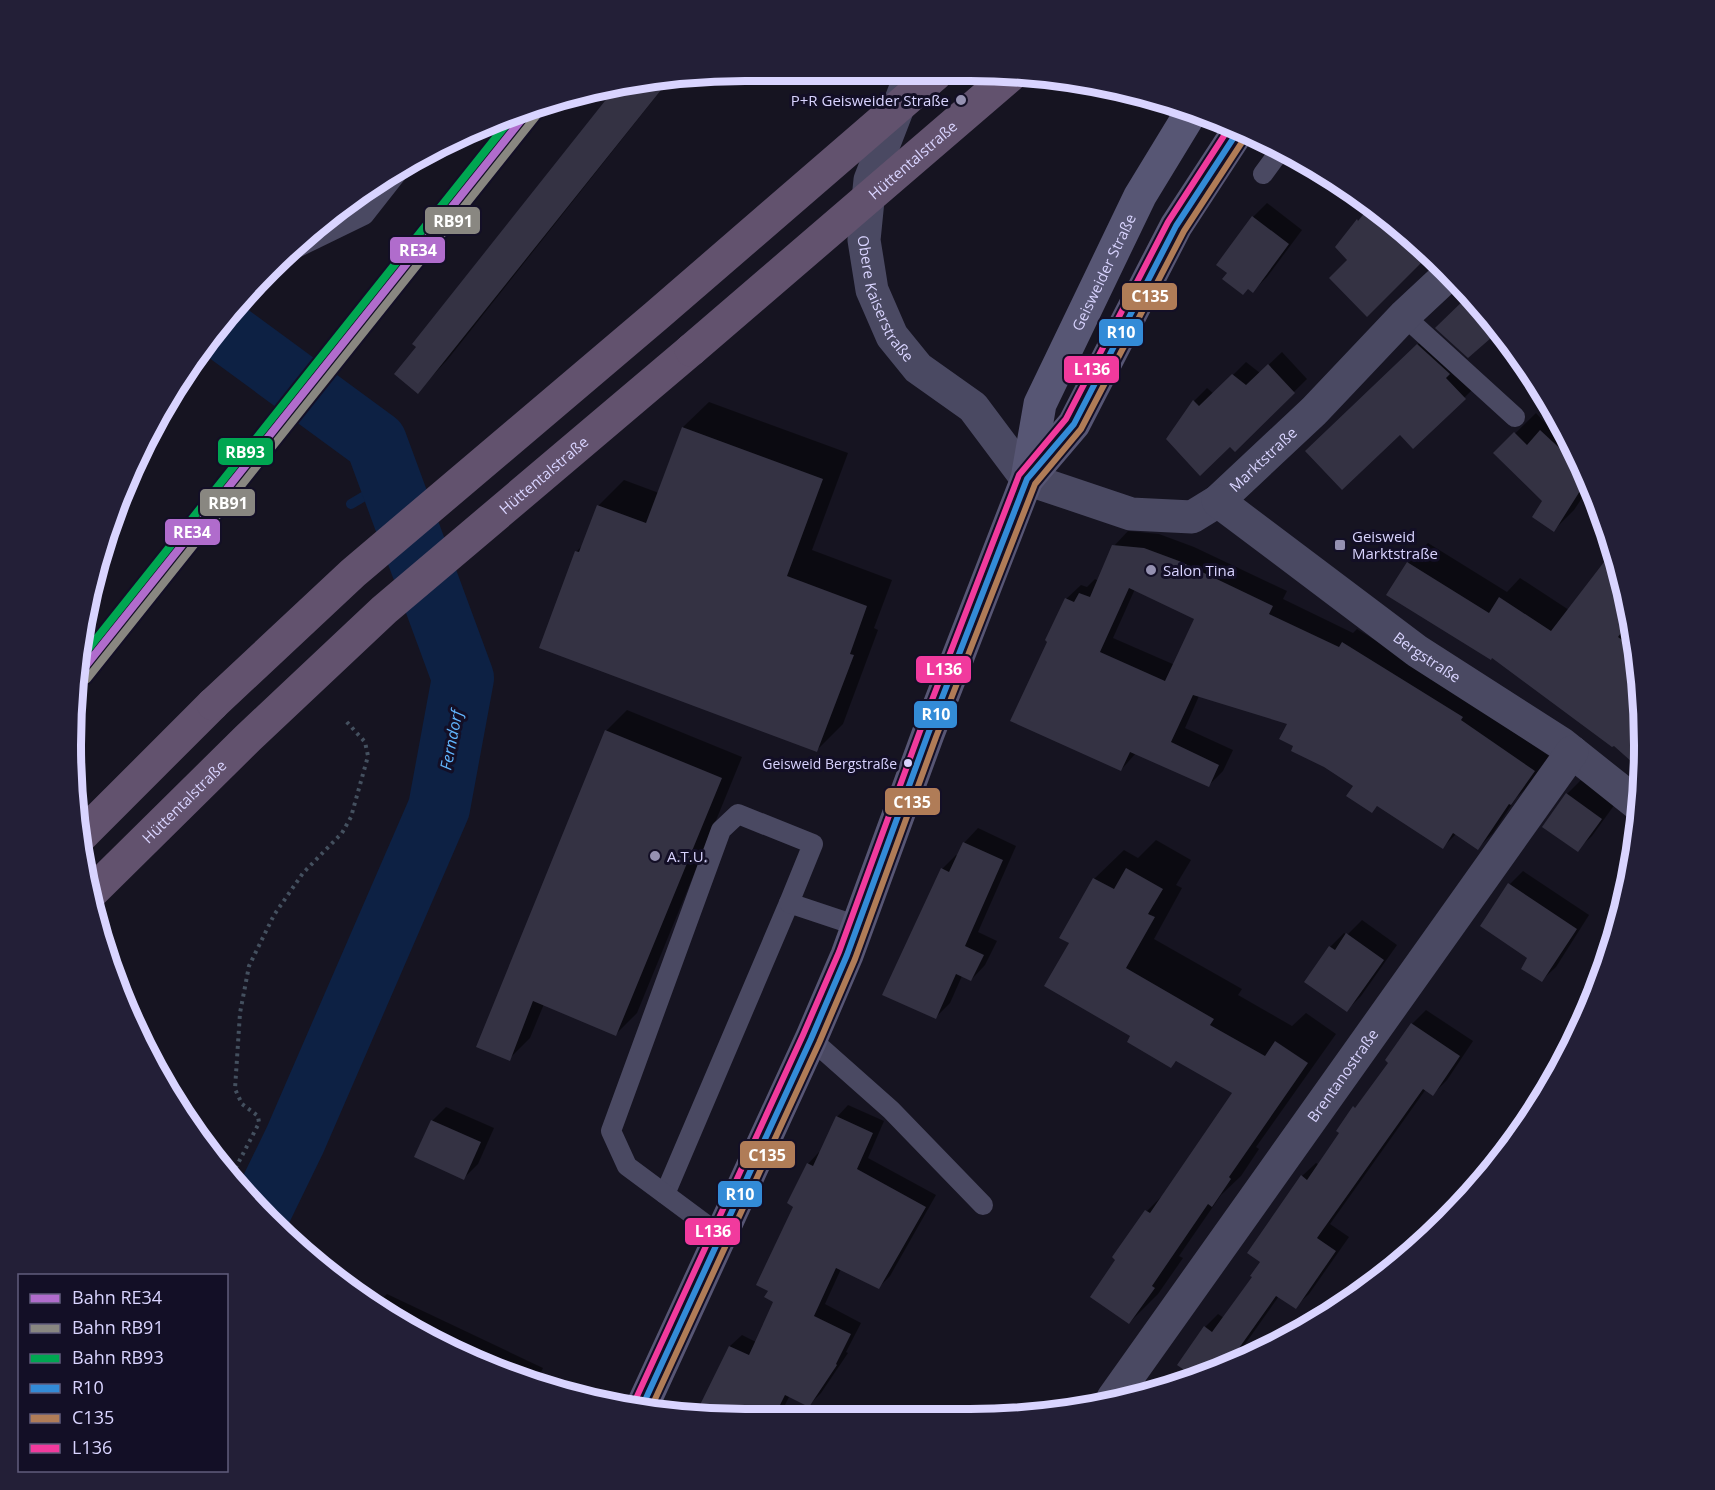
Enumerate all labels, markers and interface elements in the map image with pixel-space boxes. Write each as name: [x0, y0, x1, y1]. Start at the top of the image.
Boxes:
place label: P+R Geisweider Straße: [791, 90, 949, 110]
marker: P+R Geisweider Straße: [954, 93, 968, 107]
street label: Hüttentalstraße: [864, 116, 961, 203]
line badge: RB91: [424, 206, 481, 235]
text: RB91: [433, 210, 473, 232]
street label: Geisweider Straße: [1067, 210, 1140, 334]
street label: Obere Kaiserstraße: [853, 234, 919, 366]
line badge: RE34: [389, 236, 446, 264]
text: RE34: [399, 239, 437, 261]
line badge: C135: [1121, 282, 1178, 311]
text: C135: [1131, 285, 1169, 307]
line badge: R10: [1098, 318, 1144, 347]
text: R10: [1107, 321, 1135, 343]
line badge: L136: [1063, 355, 1120, 384]
text: L136: [1074, 358, 1110, 380]
street label: Marktstraße: [1224, 422, 1301, 496]
street label: Hüttentalstraße: [495, 431, 592, 518]
line badge: RB93: [217, 437, 274, 466]
text: RB93: [225, 441, 265, 463]
line badge: RB91: [199, 488, 256, 517]
text: RB91: [208, 492, 248, 514]
line badge: RE34: [164, 518, 221, 546]
text: RE34: [173, 521, 211, 543]
place label: Geisweid Marktstraße: [1352, 526, 1438, 563]
marker: Geisweid Marktstraße: [1333, 538, 1347, 552]
place label: Salon Tina: [1163, 560, 1235, 580]
marker: Salon Tina: [1144, 563, 1158, 577]
street label: Bergstraße: [1390, 627, 1465, 687]
line badge: L136: [915, 655, 972, 684]
text: L136: [926, 658, 962, 680]
line badge: R10: [913, 700, 958, 729]
text: R10: [922, 703, 950, 725]
water label: Ferndorf: [434, 705, 468, 772]
place label: Geisweid Bergstraße: [762, 754, 897, 773]
street label: Hüttentalstraße: [137, 755, 230, 847]
marker: Geisweid Bergstraße: [902, 757, 914, 769]
line badge: C135: [884, 787, 941, 816]
text: C135: [893, 791, 931, 813]
place label: A.T.U.: [667, 846, 708, 866]
marker: A.T.U.: [648, 849, 662, 863]
street label: Brentanostraße: [1302, 1024, 1382, 1126]
line badge: C135: [739, 1140, 796, 1169]
text: C135: [748, 1144, 786, 1166]
line badge: R10: [717, 1180, 763, 1208]
text: R10: [726, 1183, 754, 1205]
line badge: L136: [684, 1217, 741, 1246]
text: L136: [695, 1220, 731, 1242]
legend: [18, 1274, 228, 1472]
text: Bahn RE34: [72, 1285, 162, 1309]
text: Bahn RB91: [72, 1315, 164, 1339]
text: Bahn RB93: [72, 1345, 164, 1369]
text: R10: [72, 1375, 104, 1399]
text: C135: [72, 1405, 114, 1429]
text: L136: [72, 1435, 112, 1459]

